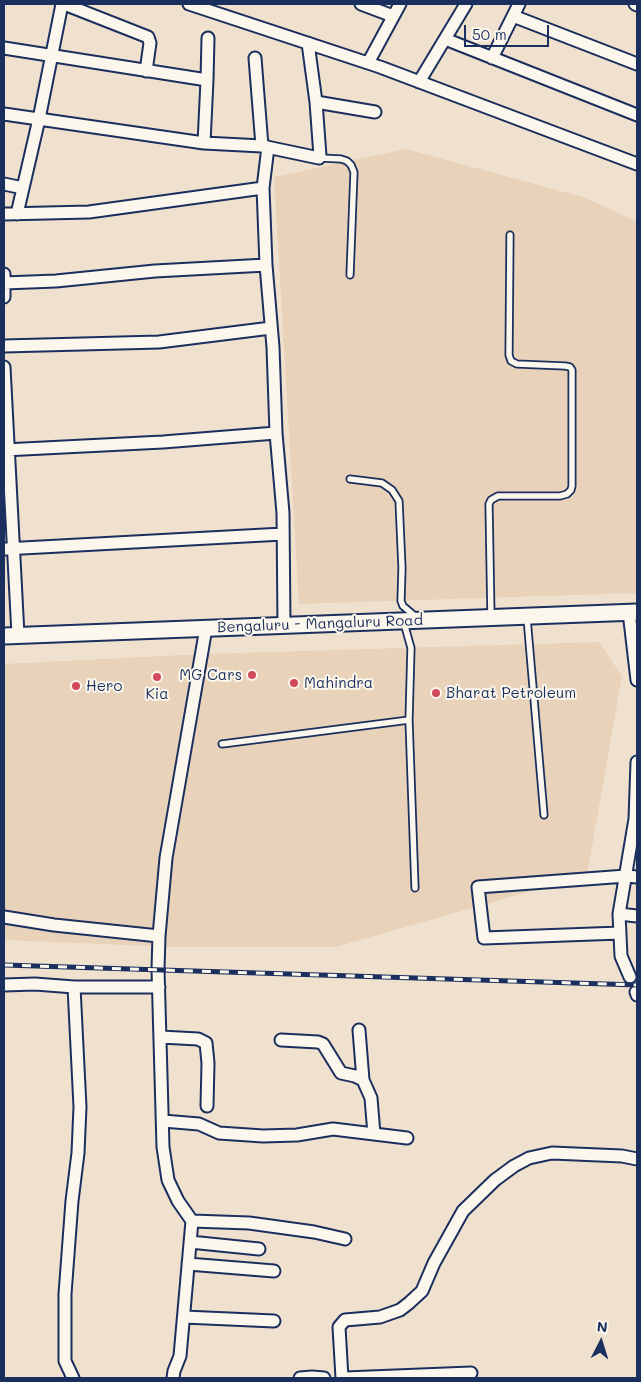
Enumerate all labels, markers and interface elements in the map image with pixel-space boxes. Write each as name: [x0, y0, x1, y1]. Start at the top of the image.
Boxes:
scale bar: [466, 15, 551, 47]
text: 50 m: [472, 24, 507, 44]
street label: Bengaluru - Mangaluru Road: [217, 611, 423, 637]
place label: MG Cars: [179, 666, 242, 684]
marker: MG Cars: [246, 669, 258, 681]
marker: Kia: [151, 671, 163, 683]
place label: Mahindra: [304, 674, 373, 692]
place label: Hero: [86, 677, 122, 695]
marker: Mahindra: [288, 677, 300, 689]
marker: Hero: [70, 680, 82, 692]
place label: Bharat Petroleum: [446, 684, 576, 702]
place label: Kia: [145, 685, 169, 703]
marker: Bharat Petroleum: [430, 687, 442, 699]
north arrow: [576, 1317, 626, 1367]
text: N: [596, 1317, 608, 1336]

